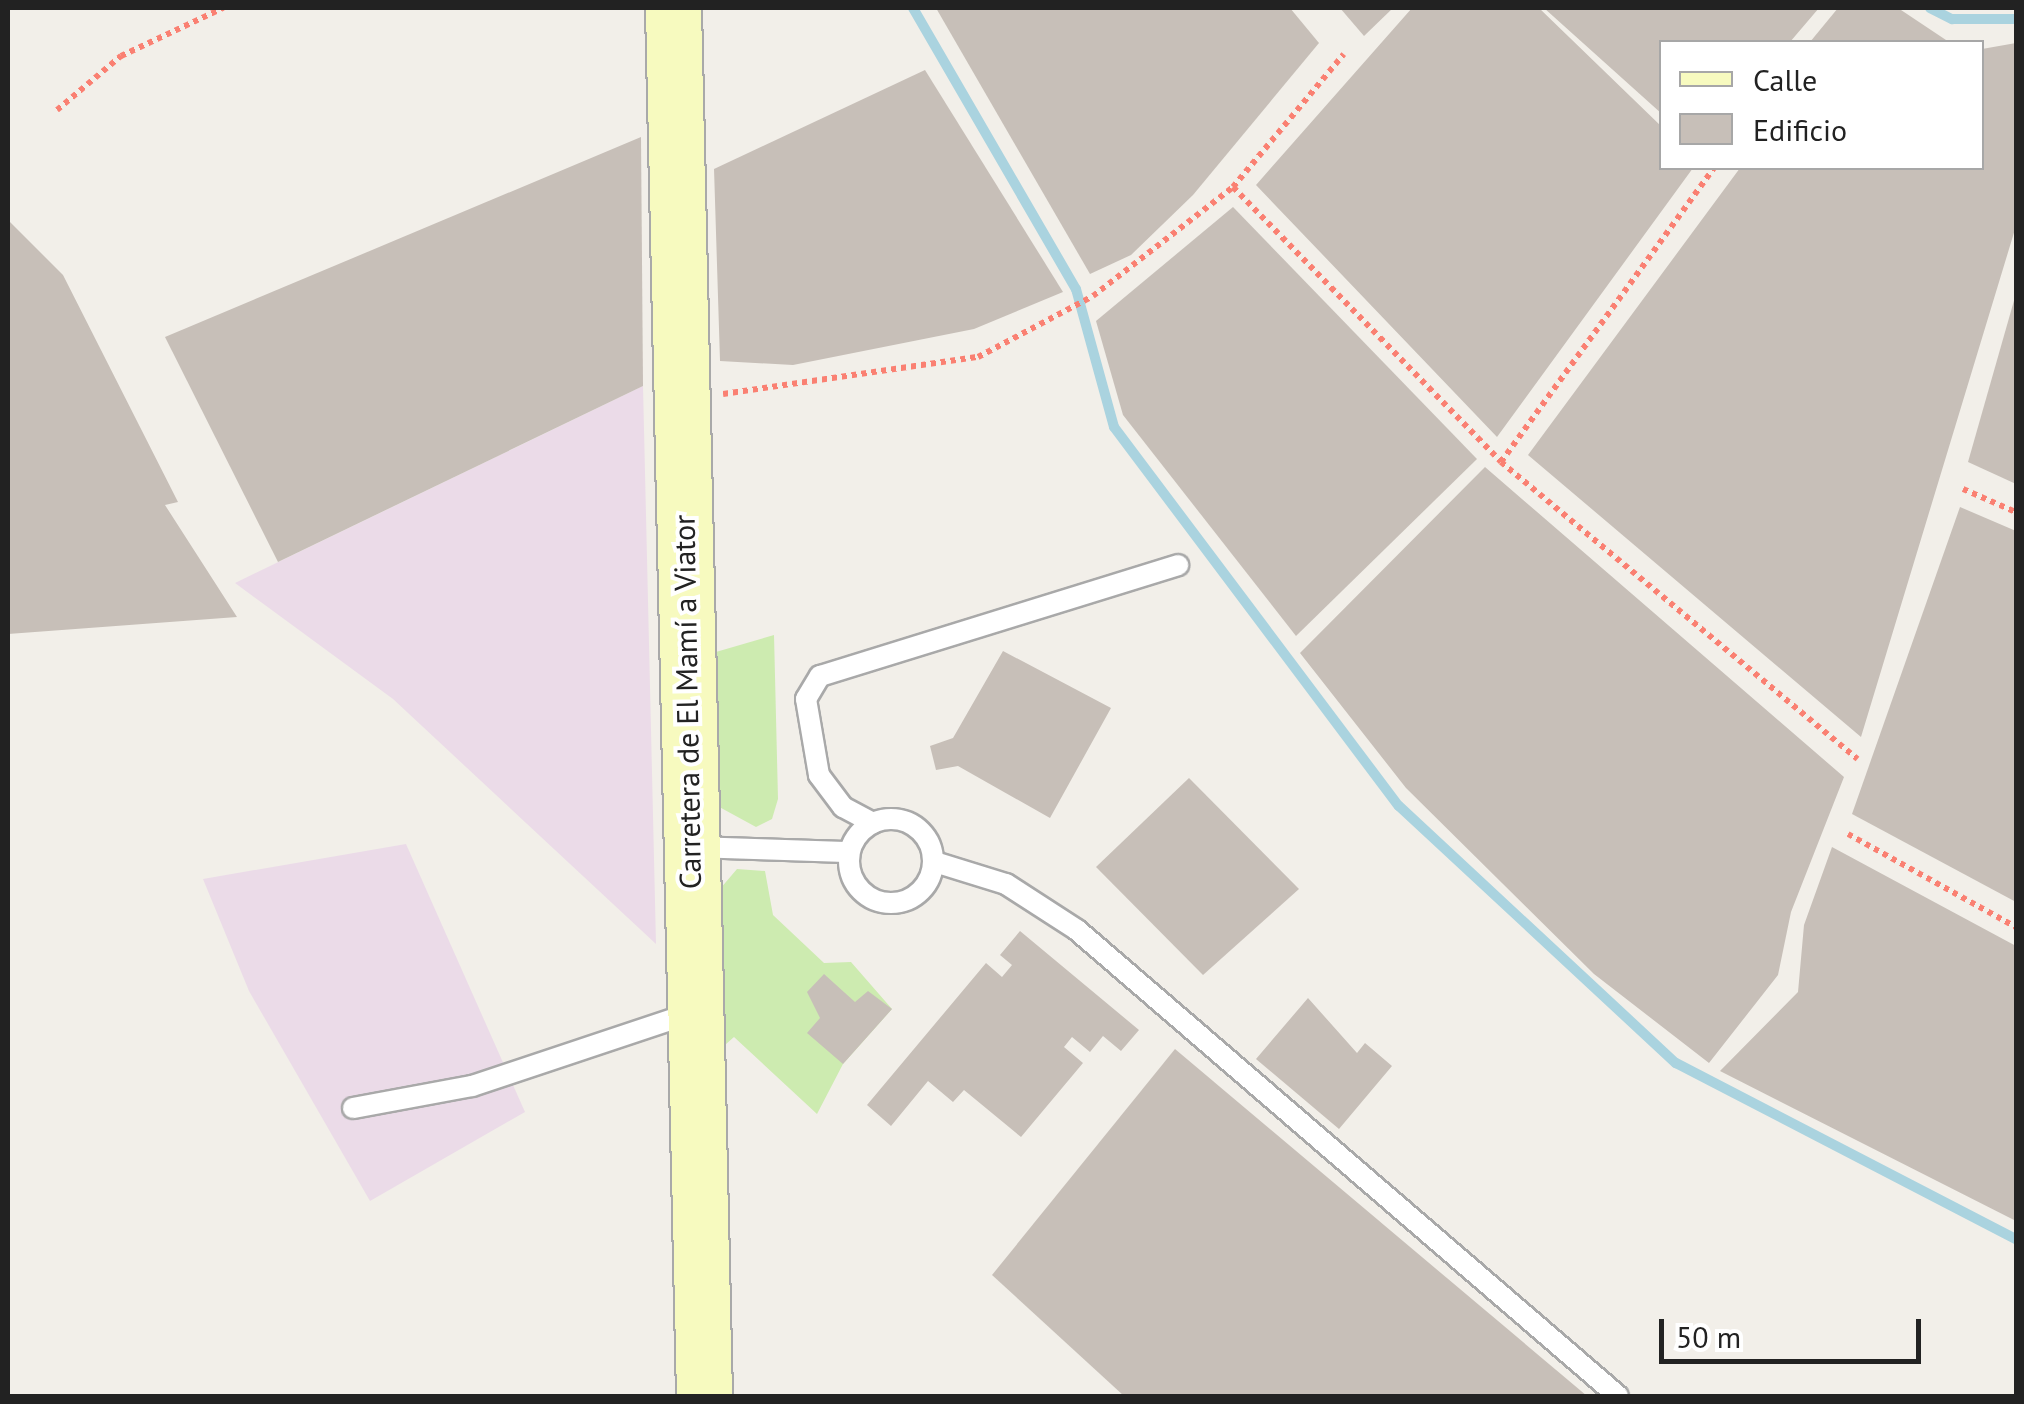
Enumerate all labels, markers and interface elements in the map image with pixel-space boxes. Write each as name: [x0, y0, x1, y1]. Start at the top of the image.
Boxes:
legend: [1659, 40, 1984, 170]
text: Calle: [1753, 60, 1817, 99]
text: Edificio: [1753, 110, 1847, 149]
street label: Carretera de El Mamí a Viator: [666, 514, 708, 890]
scale bar: [1664, 1299, 1926, 1361]
text: 50 m: [1676, 1317, 1741, 1356]

